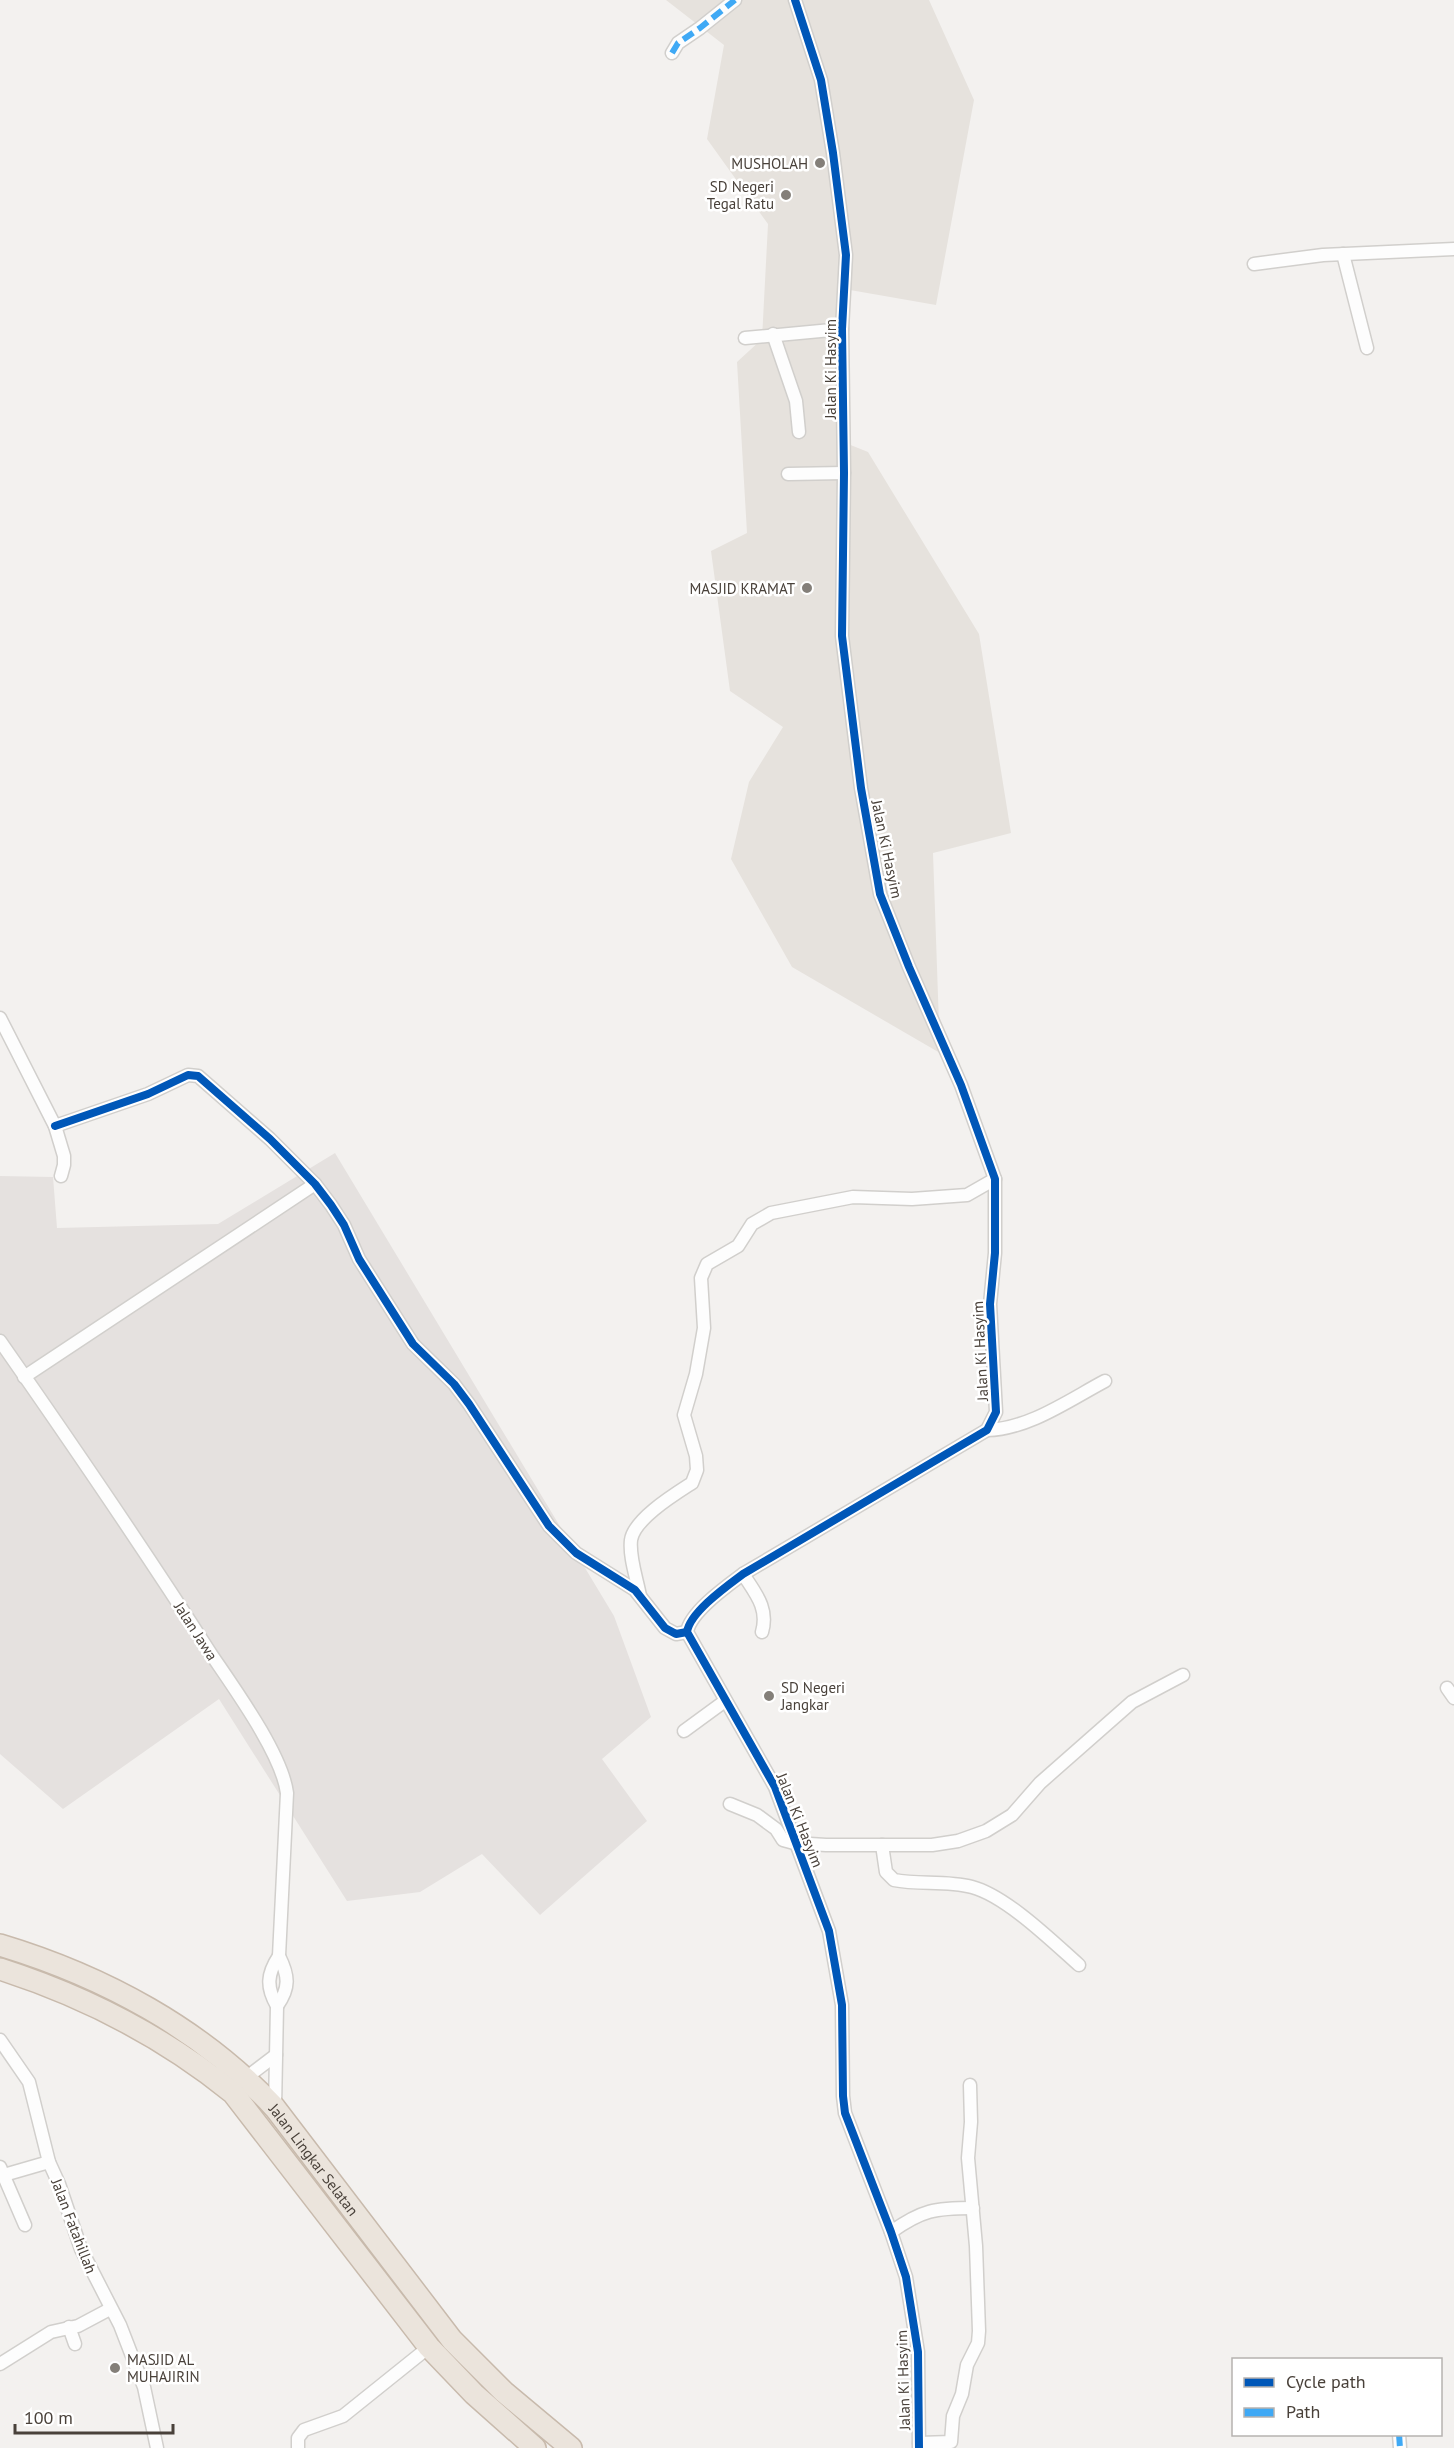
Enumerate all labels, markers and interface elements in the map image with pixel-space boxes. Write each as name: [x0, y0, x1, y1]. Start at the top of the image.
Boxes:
place label: MUSHOLAH: [731, 154, 808, 173]
marker: MUSHOLAH: [813, 156, 827, 170]
place label: SD Negeri Tegal Ratu: [707, 177, 774, 213]
marker: SD Negeri Tegal Ratu: [779, 188, 793, 202]
street label: Jalan Ki Hasyim: [821, 319, 840, 420]
place label: MASJID KRAMAT: [689, 579, 796, 598]
marker: MASJID KRAMAT: [800, 581, 814, 595]
street label: Jalan Ki Hasyim: [867, 797, 907, 900]
street label: Jalan Ki Hasyim: [968, 1301, 992, 1402]
street label: Jalan Jawa: [169, 1597, 222, 1664]
place label: SD Negeri Jangkar: [780, 1678, 845, 1714]
marker: SD Negeri Jangkar: [762, 1689, 776, 1703]
street label: Jalan Ki Hasyim: [772, 1769, 828, 1870]
street label: Jalan Lingkar Selatan: [265, 2098, 363, 2219]
street label: Jalan Fatahillah: [47, 2175, 101, 2276]
street label: Jalan Ki Hasyim: [892, 2330, 914, 2431]
place label: MASJID AL MUHAJIRIN: [127, 2350, 200, 2386]
legend: [1232, 2358, 1442, 2436]
marker: MASJID AL MUHAJIRIN: [108, 2361, 122, 2375]
text: Cycle path: [1286, 2370, 1366, 2393]
scale bar: [15, 2397, 172, 2435]
text: Path: [1286, 2400, 1320, 2423]
text: 100 m: [24, 2406, 73, 2429]

